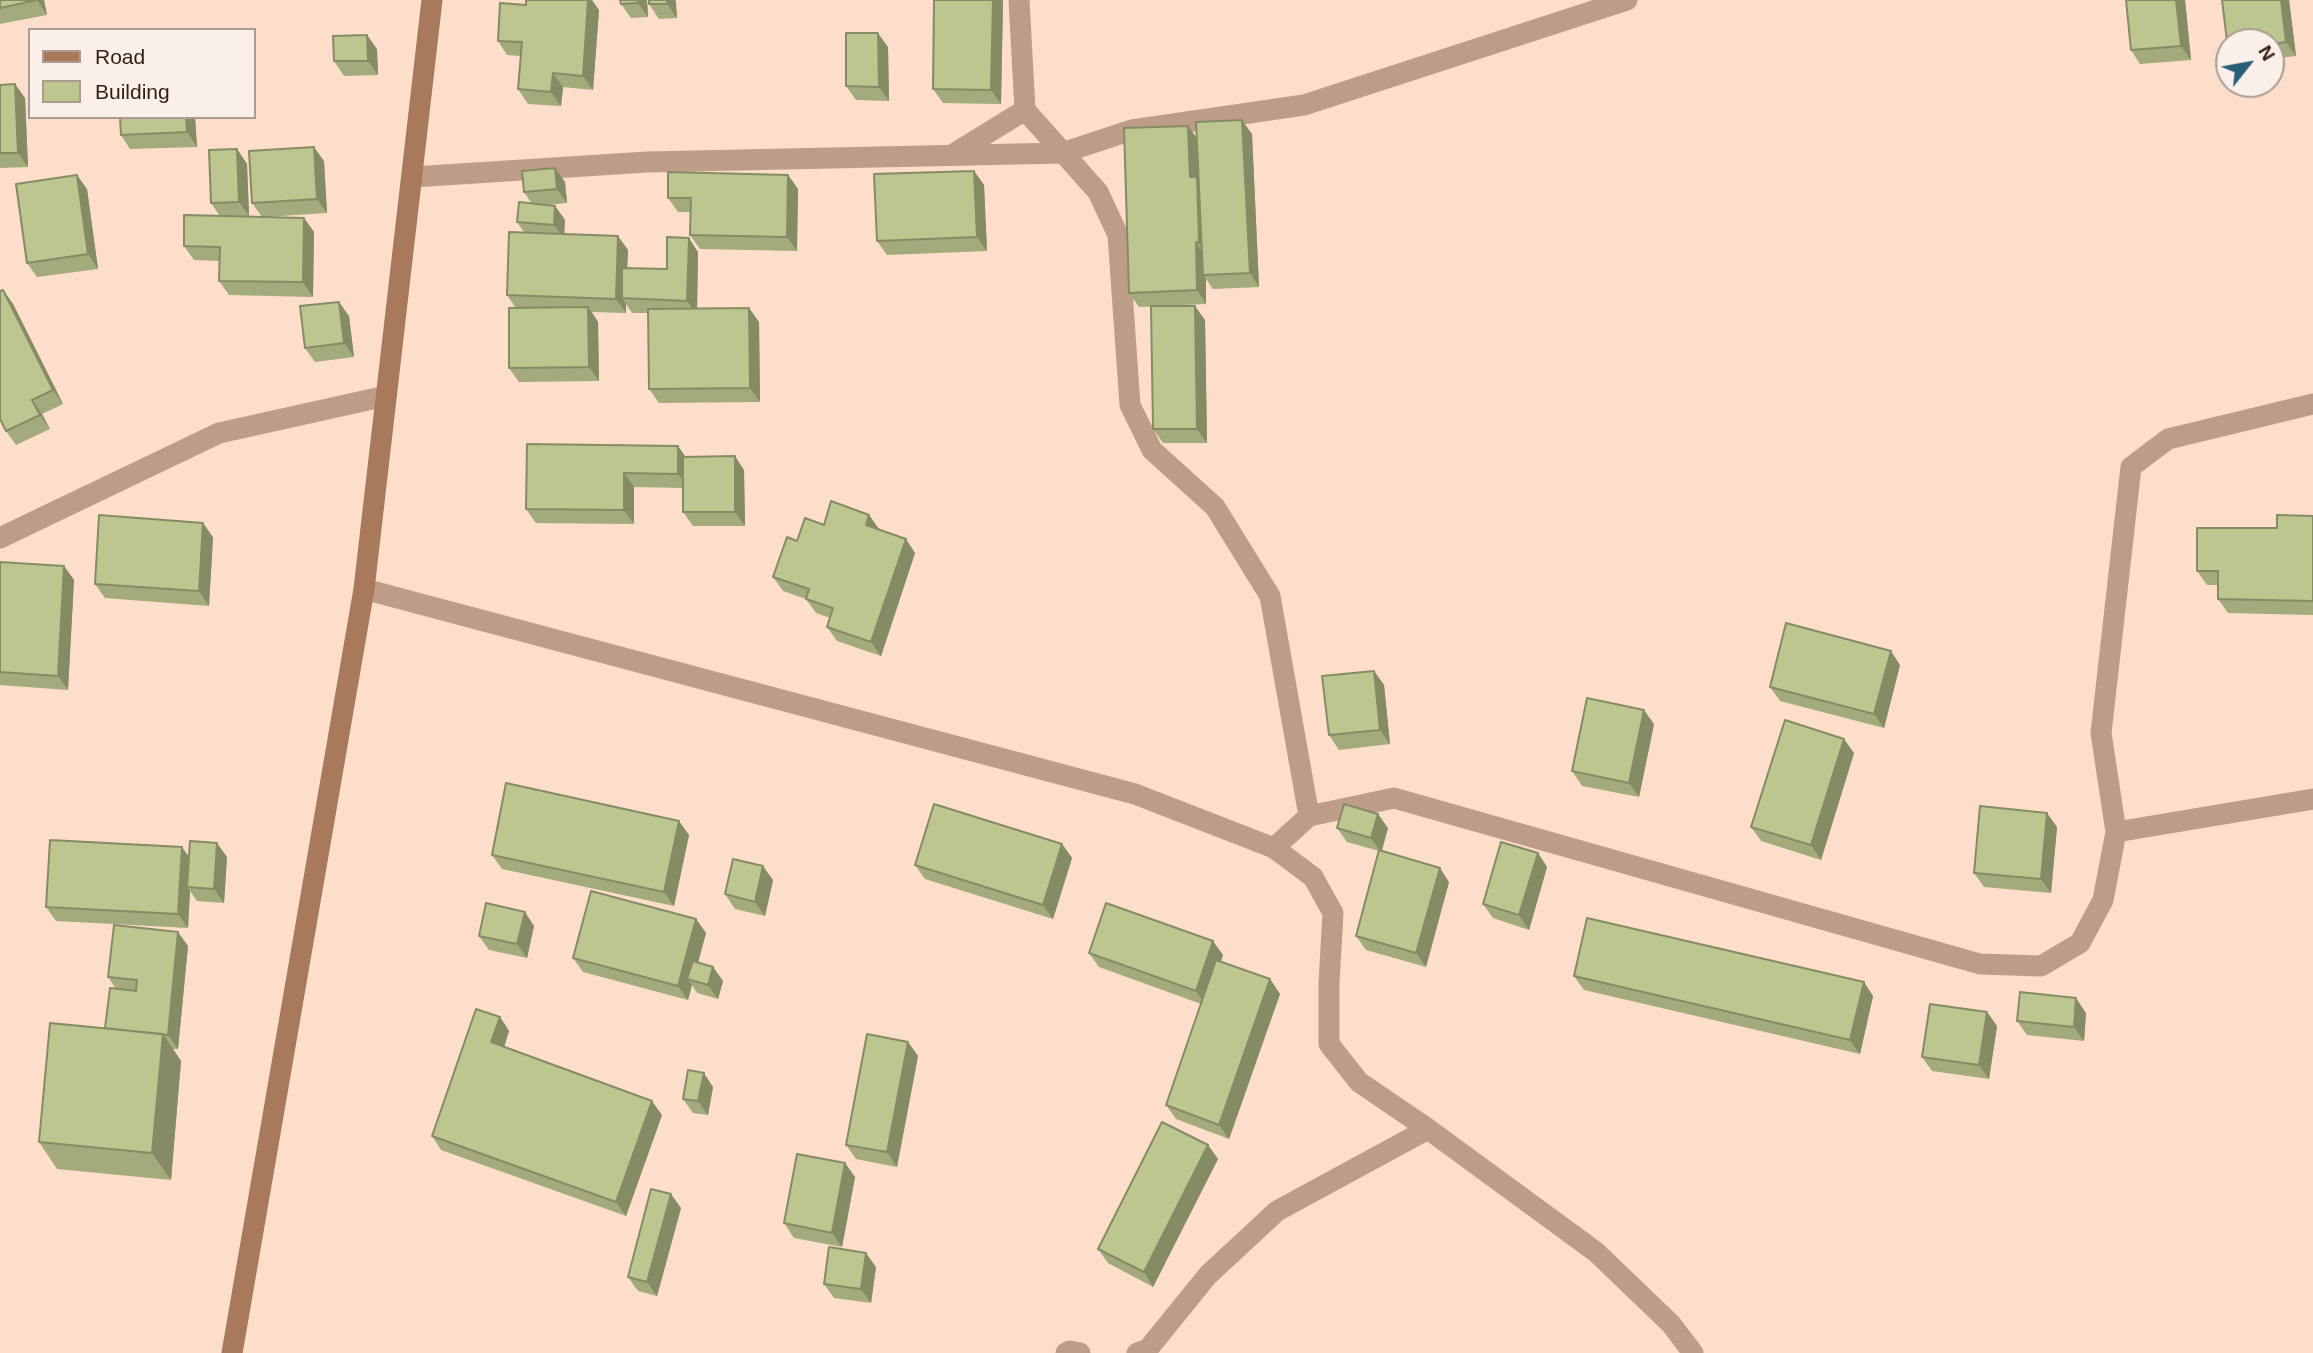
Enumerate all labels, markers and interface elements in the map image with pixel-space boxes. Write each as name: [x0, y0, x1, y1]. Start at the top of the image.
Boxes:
legend: [28, 28, 256, 119]
north arrow: [2215, 28, 2285, 98]
text: N: [2254, 42, 2279, 64]
text: Road: [95, 45, 145, 68]
text: Building: [95, 80, 170, 103]

